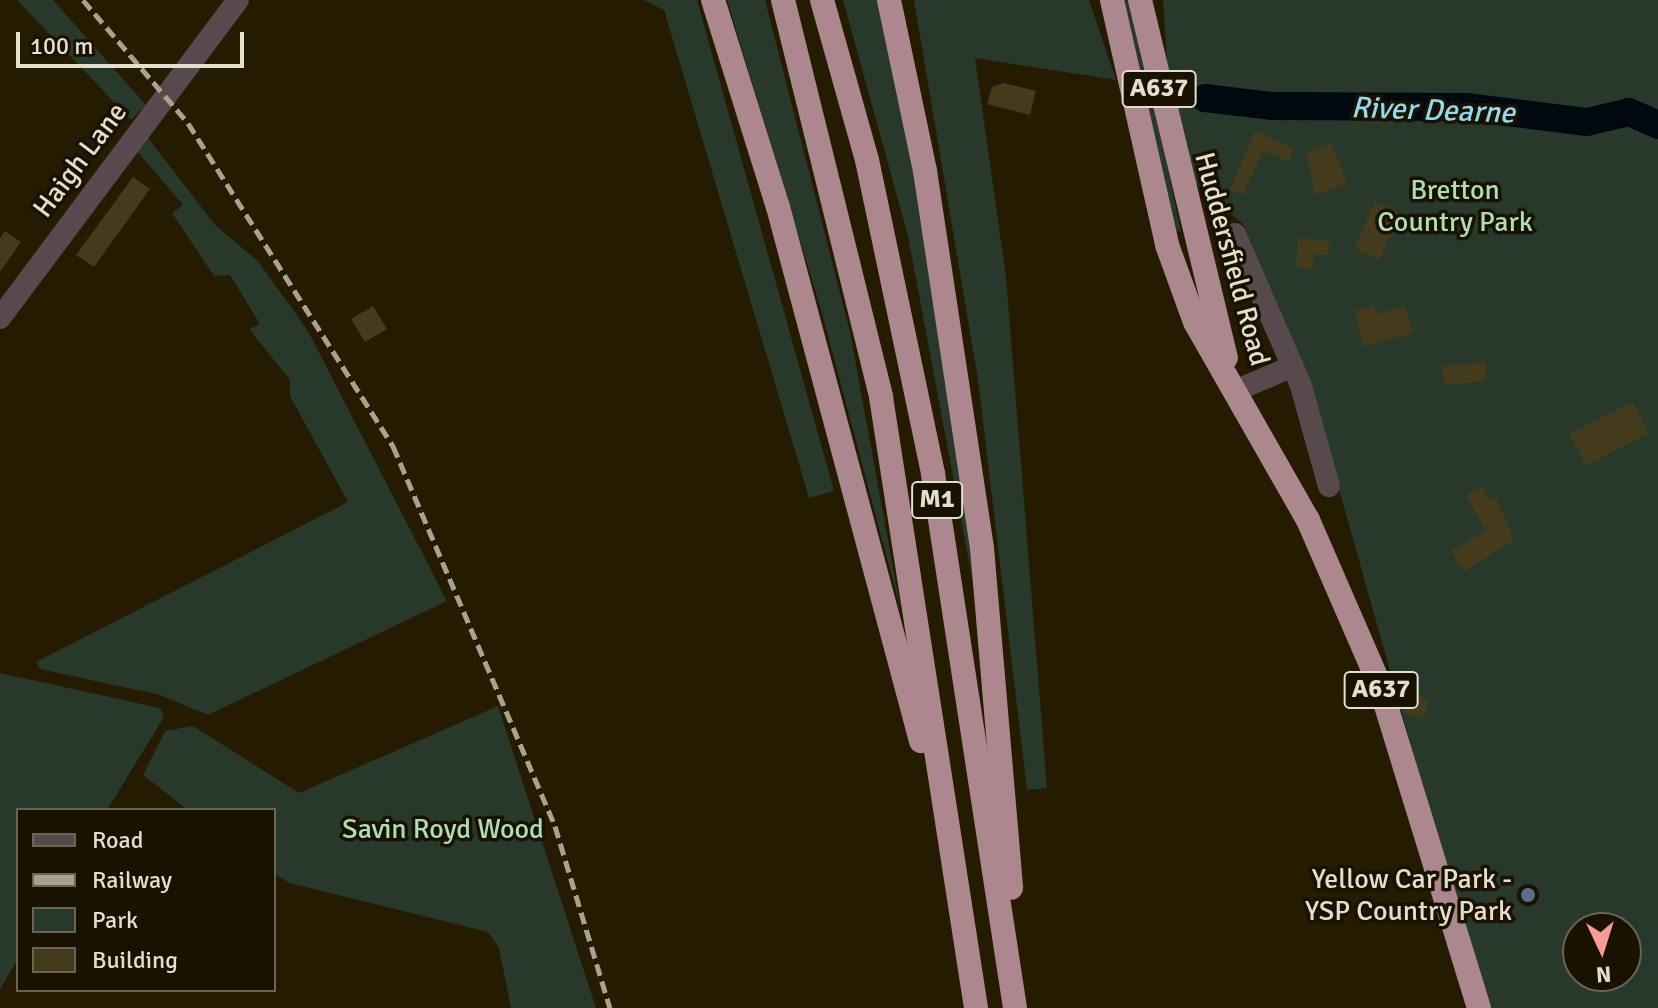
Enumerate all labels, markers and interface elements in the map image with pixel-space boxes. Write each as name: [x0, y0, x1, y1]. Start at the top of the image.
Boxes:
scale bar: [20, 16, 248, 66]
text: 100 m: [30, 31, 93, 61]
road number: A637: [1121, 67, 1197, 111]
water label: River Dearne: [1351, 90, 1515, 132]
street label: Haigh Lane: [26, 96, 134, 224]
street label: Huddersfield Road: [1187, 149, 1277, 369]
park label: Bretton Country Park: [1377, 173, 1533, 239]
road number: M1: [911, 478, 963, 522]
road number: A637: [1343, 668, 1419, 712]
legend: [16, 808, 276, 992]
park label: Savin Royd Wood: [342, 812, 544, 846]
text: Road: [92, 825, 143, 855]
place label: Yellow Car Park - YSP Country Park: [1305, 862, 1512, 928]
text: Railway: [92, 865, 172, 895]
marker: Yellow Car Park - YSP Country Park: [1519, 886, 1537, 904]
text: Park: [92, 905, 138, 935]
north arrow: [1562, 912, 1642, 992]
text: Building: [92, 945, 178, 975]
text: N: [1595, 960, 1612, 988]

